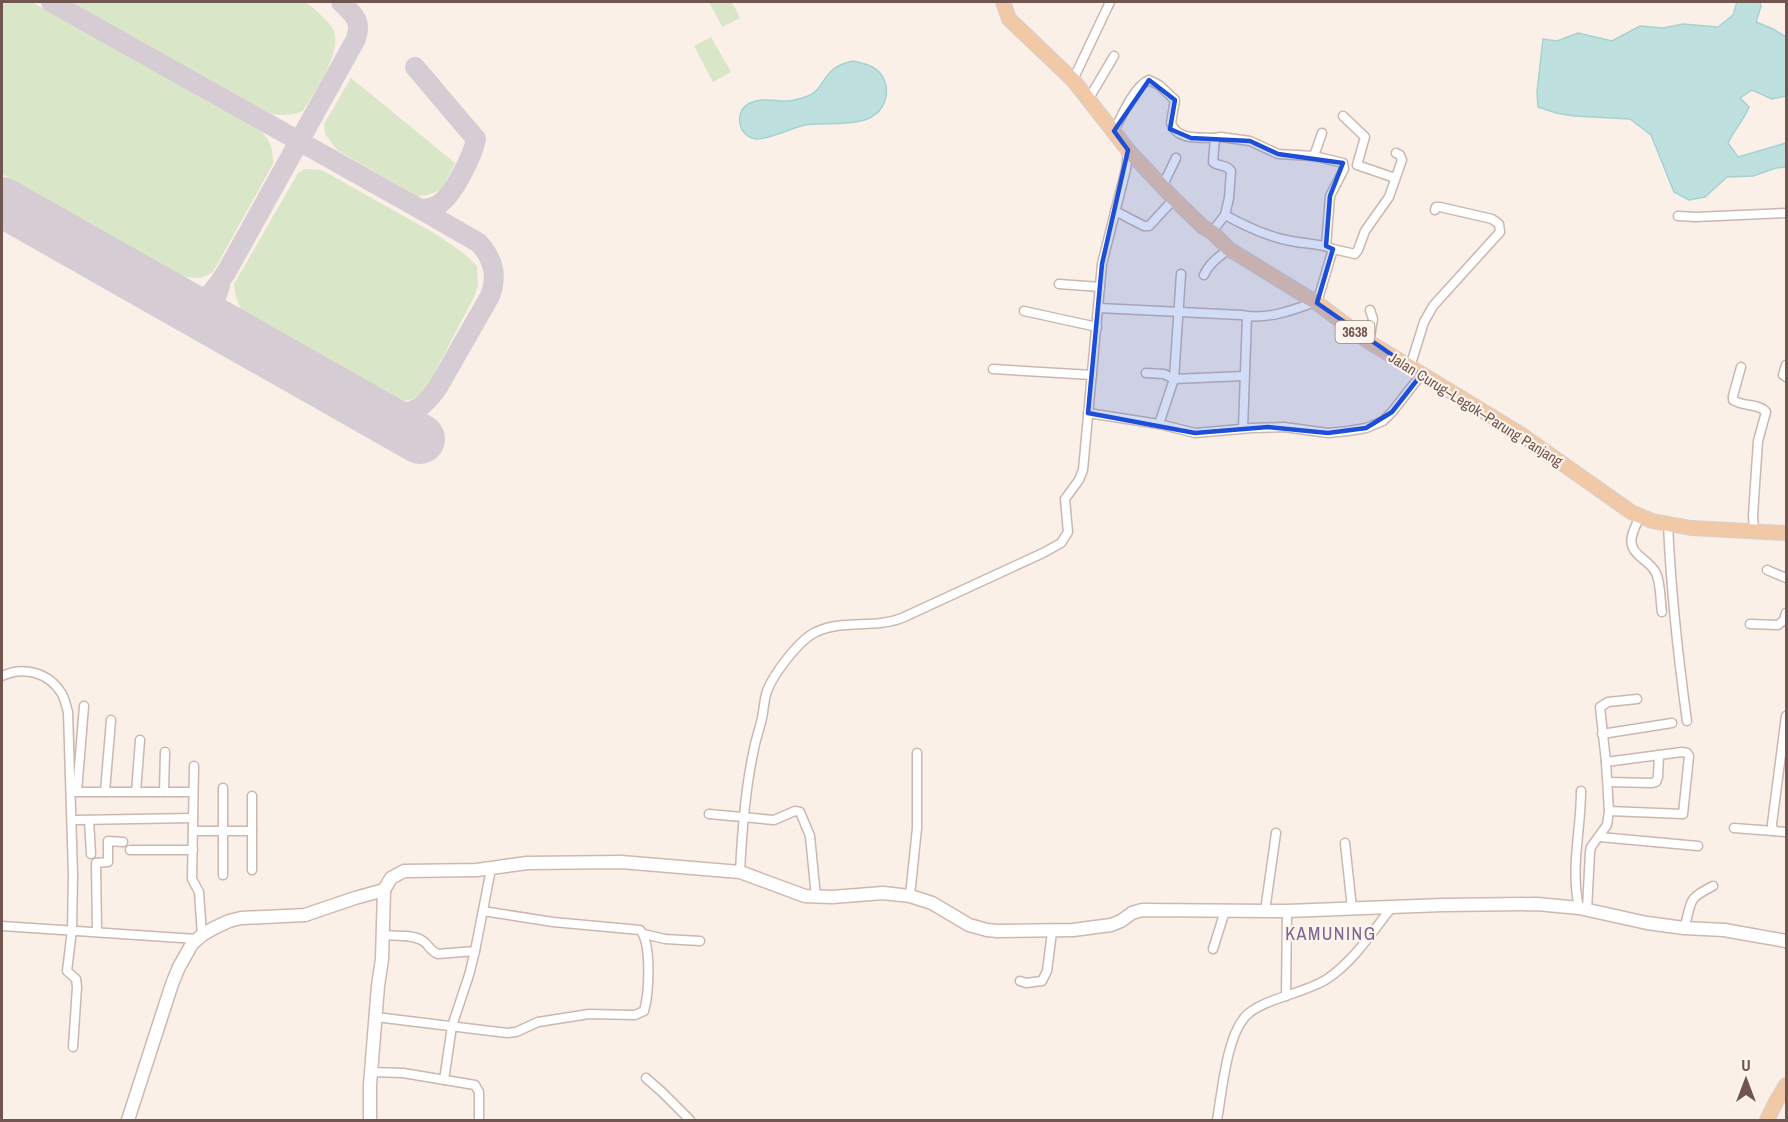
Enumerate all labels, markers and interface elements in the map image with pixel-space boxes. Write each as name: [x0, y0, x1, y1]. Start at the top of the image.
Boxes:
road number: 3638: [1336, 321, 1374, 343]
street label: Jalan Curug–Legok–Parung Panjang: [1385, 347, 1567, 471]
district label: KAMUNING: [1285, 921, 1377, 946]
north arrow: [1716, 1050, 1776, 1110]
text: U: [1741, 1054, 1751, 1076]

